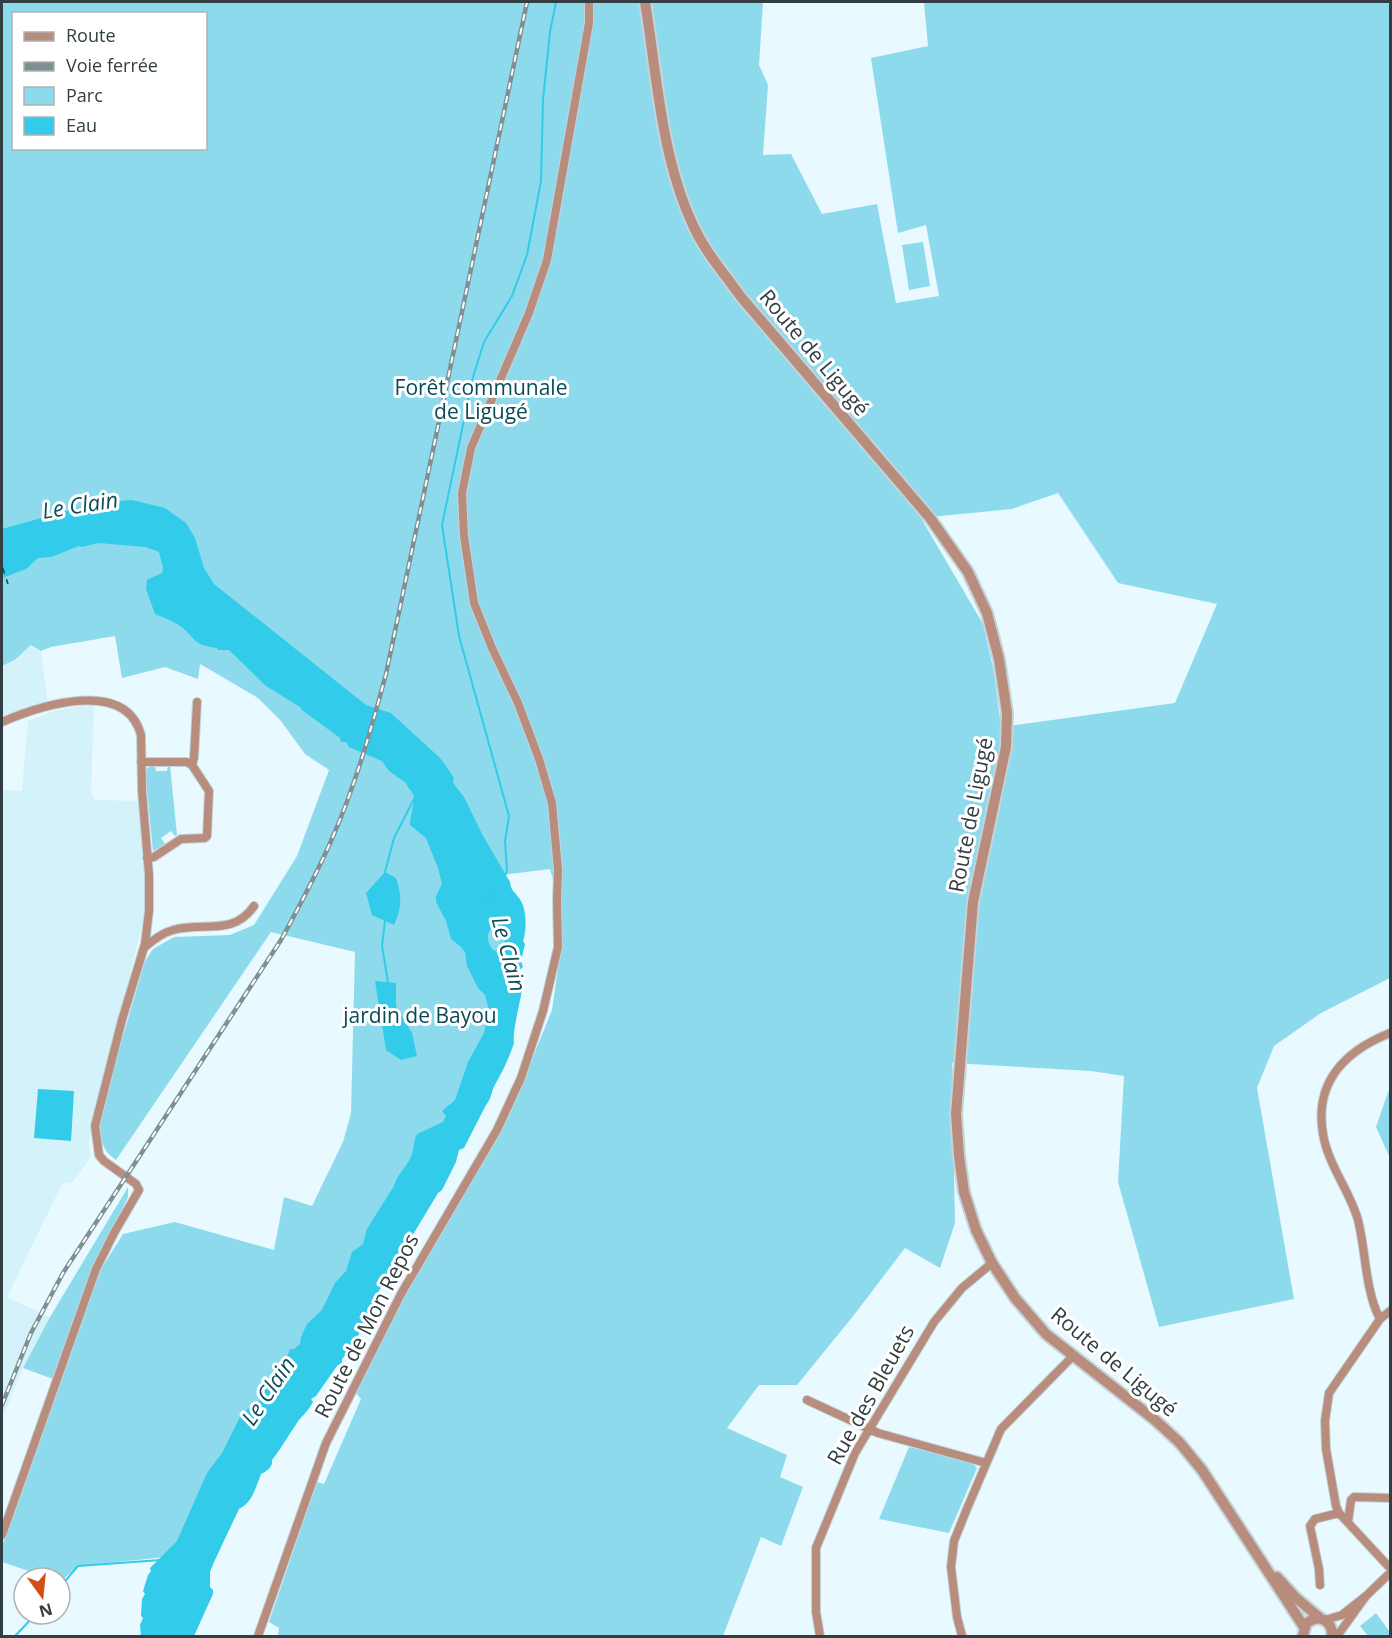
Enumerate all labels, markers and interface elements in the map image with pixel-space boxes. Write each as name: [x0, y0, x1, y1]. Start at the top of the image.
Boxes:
legend: [12, 12, 207, 150]
text: Route: [66, 23, 116, 47]
text: Voie ferrée: [66, 53, 158, 77]
text: Parc: [66, 83, 103, 107]
text: Eau: [66, 113, 97, 137]
street label: Route de Ligugé: [754, 283, 876, 422]
park label: Forêt communale de Ligugé: [395, 373, 567, 425]
water label: Le Clain: [40, 483, 120, 525]
street label: Route de Ligugé: [941, 735, 999, 895]
water label: Le Clain: [486, 913, 534, 995]
park label: jardin de Bayou: [341, 1001, 497, 1029]
street label: Route de Mon Repos: [307, 1229, 425, 1423]
street label: Route de Ligugé: [1045, 1300, 1184, 1422]
street label: Rue des Bleuets: [820, 1320, 920, 1470]
water label: Le Clain: [233, 1350, 301, 1430]
north arrow: [12, 1566, 72, 1626]
text: N: [37, 1598, 55, 1623]

